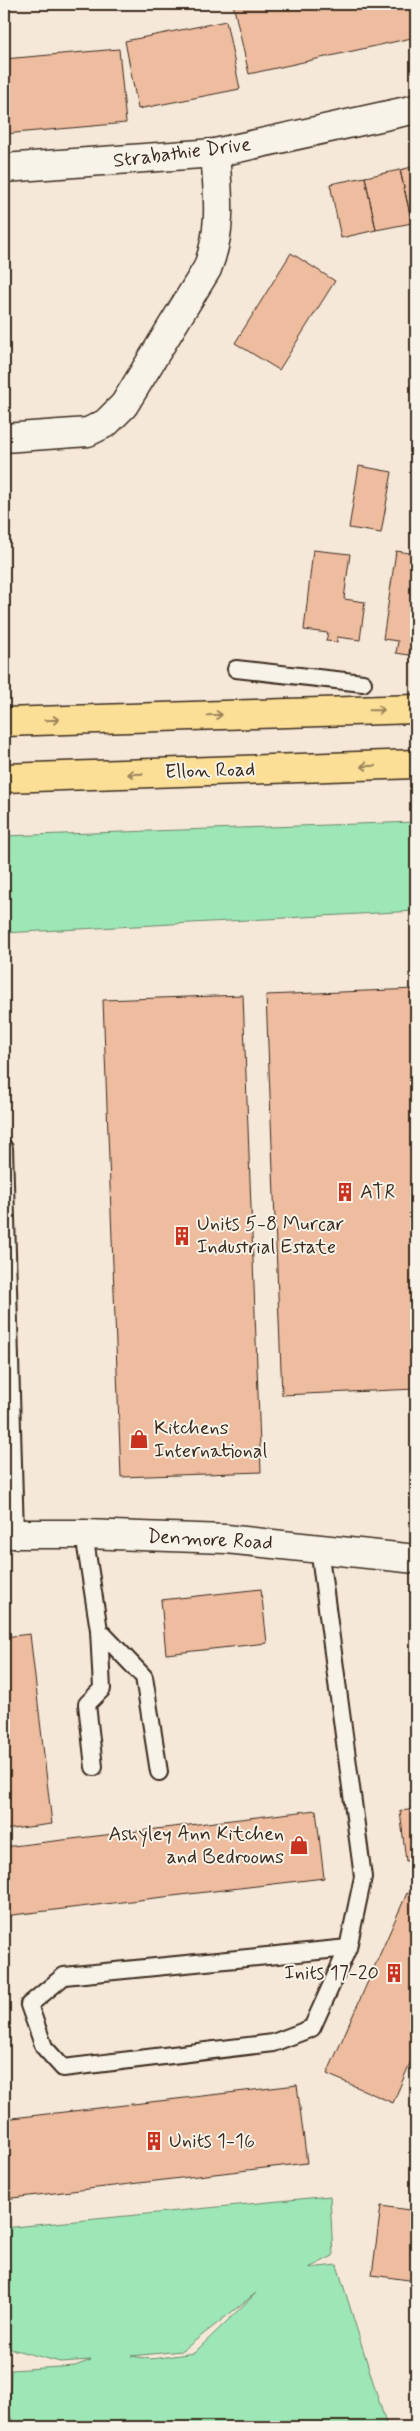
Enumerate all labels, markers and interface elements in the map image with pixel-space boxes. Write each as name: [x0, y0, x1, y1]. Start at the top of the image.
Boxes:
street label: Strabathie Drive: [112, 131, 253, 175]
one-way arrow: [369, 705, 385, 715]
one-way arrow: [207, 711, 223, 720]
one-way arrow: [44, 716, 60, 725]
street label: Ellon Road: [164, 756, 256, 786]
one-way arrow: [360, 761, 376, 771]
one-way arrow: [127, 769, 144, 779]
place label: ATR: [360, 1179, 395, 1206]
building icon: ATR: [334, 1181, 356, 1203]
place label: Units 5-8 Murcar Industrial Estate: [197, 1211, 344, 1261]
building icon: Units 5-8 Murcar Industrial Estate: [171, 1225, 193, 1247]
place label: Kitchens International: [154, 1415, 267, 1465]
shop icon: Kitchens International: [128, 1428, 150, 1450]
street label: Denmore Road: [147, 1523, 273, 1557]
place label: Ashyley Ann Kitchen and Bedrooms: [109, 1821, 284, 1871]
shop icon: Ashyley Ann Kitchen and Bedrooms: [288, 1834, 310, 1856]
place label: Inits 17-20: [284, 1960, 379, 1987]
building icon: Inits 17-20: [383, 1962, 405, 1984]
place label: Units 1-16: [169, 2128, 255, 2155]
building icon: Units 1-16: [143, 2130, 165, 2152]

